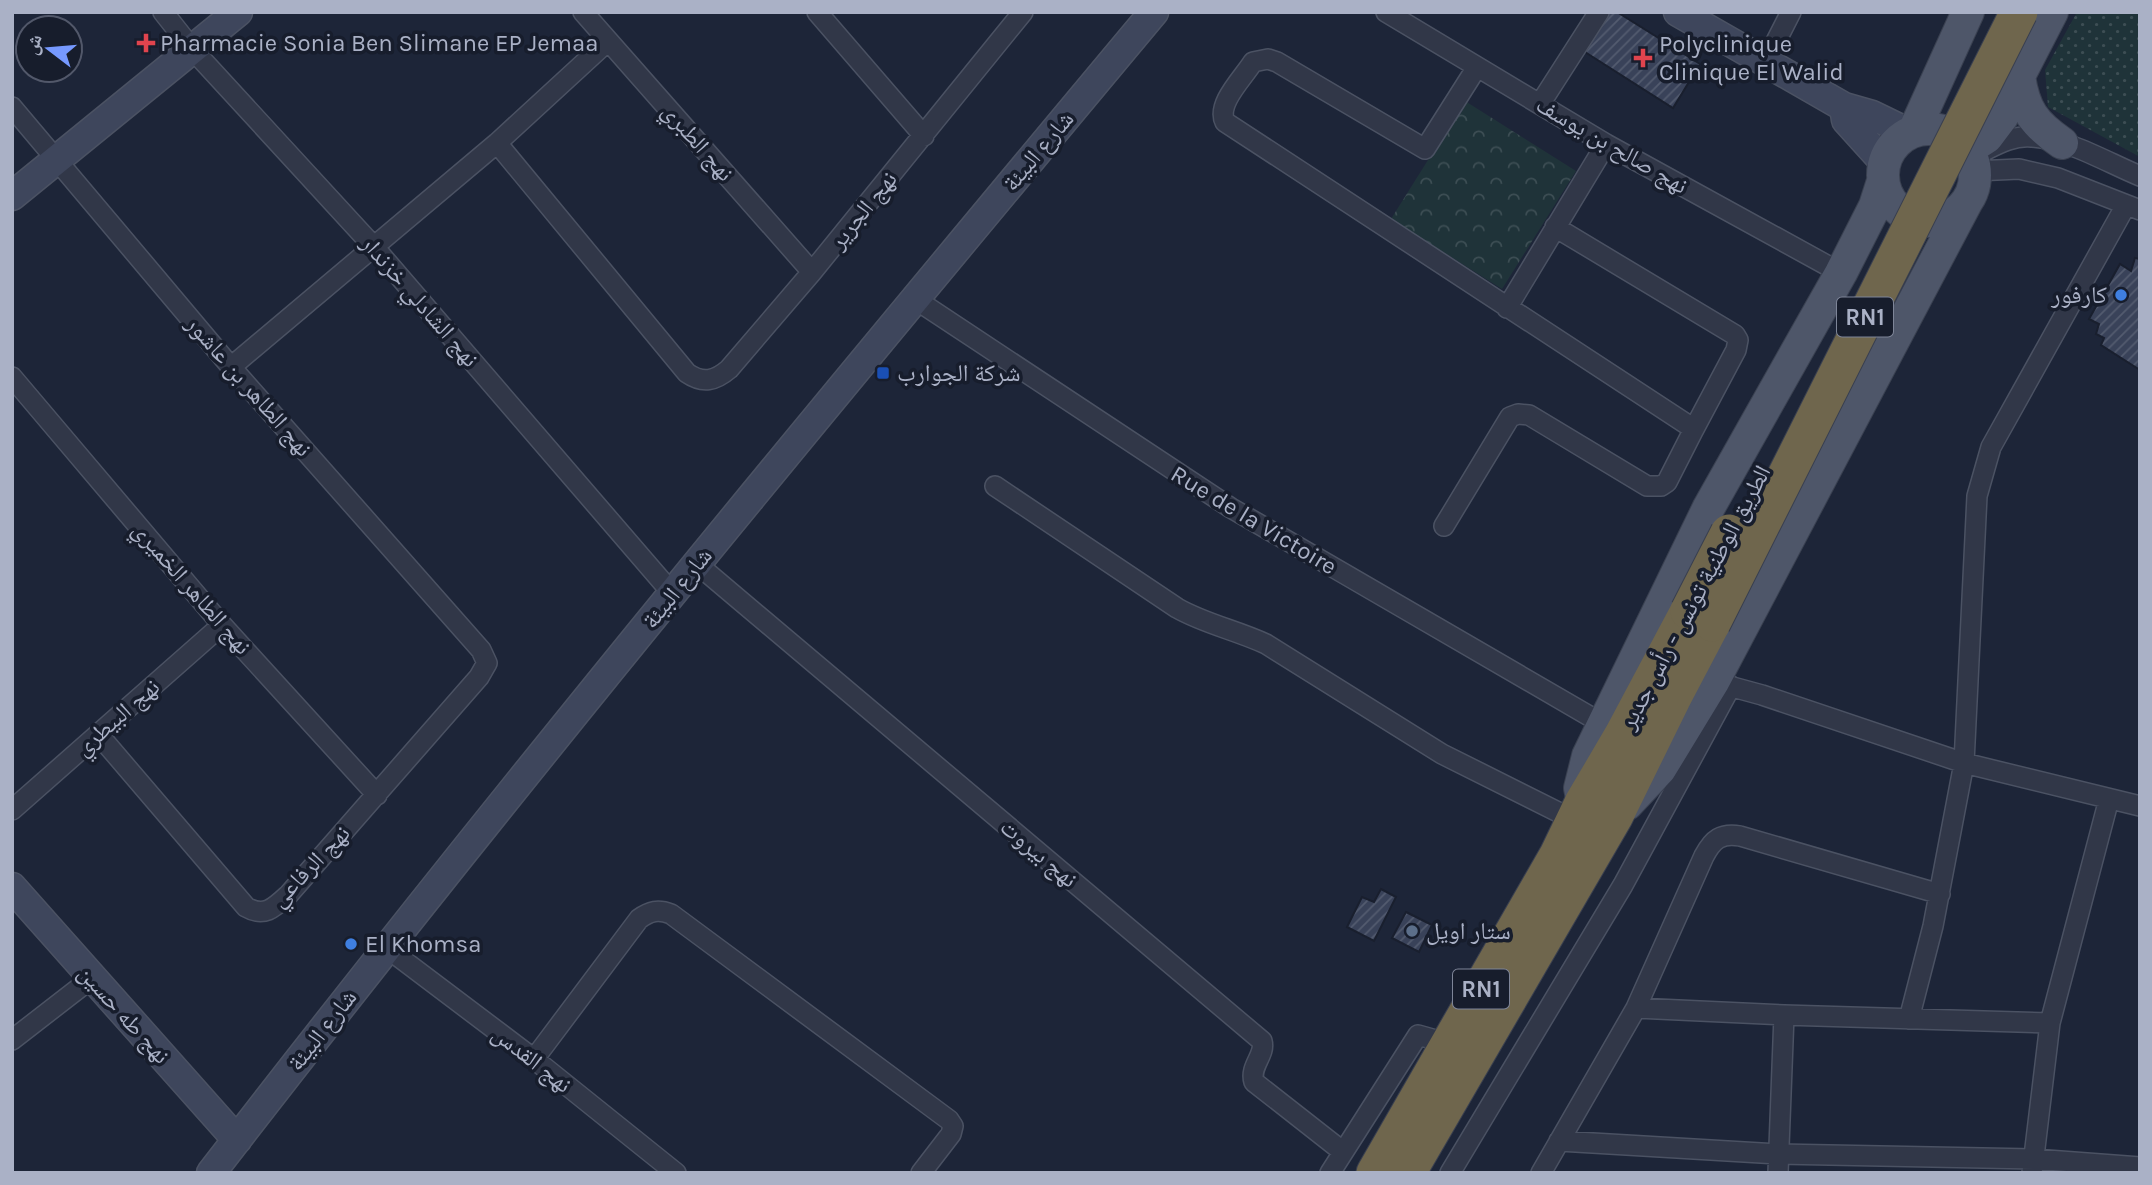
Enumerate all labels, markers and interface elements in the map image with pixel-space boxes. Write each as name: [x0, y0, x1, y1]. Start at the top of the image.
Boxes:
north arrow: [14, 14, 84, 84]
place label: Pharmacie Sonia Ben Slimane EP Jemaa: [160, 29, 598, 57]
place label: Polyclinique Clinique El Walid: [1659, 30, 1844, 86]
text: ش: [20, 32, 47, 57]
marker: Pharmacie Sonia Ben Slimane EP Jemaa: [138, 35, 154, 51]
marker: Polyclinique Clinique El Walid: [1633, 48, 1653, 68]
street label: نهج صالح بن يوسف: [1531, 90, 1693, 201]
street label: نهج الطبري: [652, 97, 740, 190]
street label: شارع البيئة: [997, 105, 1080, 197]
street label: نهج الجرير: [823, 166, 904, 256]
street label: نهج الشادلي خزندار: [351, 229, 485, 376]
place label: كارفور: [2050, 281, 2107, 309]
marker: كارفور: [2113, 287, 2129, 303]
road number: RN1: [1837, 298, 1893, 336]
street label: نهج الطاهر بن عاشور: [179, 309, 318, 463]
place label: شركة الجوارب: [897, 359, 1021, 387]
marker: شركة الجوارب: [875, 365, 891, 381]
street label: Rue de la Victoire: [1166, 459, 1342, 581]
street label: الطريق الوطنية تونس - رأس جدير: [1613, 460, 1777, 735]
street label: نهج الطاهر الخميري: [123, 516, 257, 663]
street label: شارع البيئة: [636, 542, 719, 635]
street label: نهج البيطري: [69, 672, 169, 765]
street label: نهج بيروت: [994, 813, 1083, 894]
street label: نهج الرفاعي: [264, 819, 359, 916]
place label: ستار اويل: [1426, 917, 1511, 945]
marker: ستار اويل: [1404, 923, 1420, 939]
place label: El Khomsa: [365, 930, 481, 958]
marker: El Khomsa: [343, 936, 359, 952]
street label: نهج طه حسين: [71, 959, 176, 1070]
road number: RN1: [1453, 970, 1509, 1008]
street label: شارع البيئة: [282, 984, 363, 1077]
street label: نهج القدس: [486, 1019, 577, 1100]

